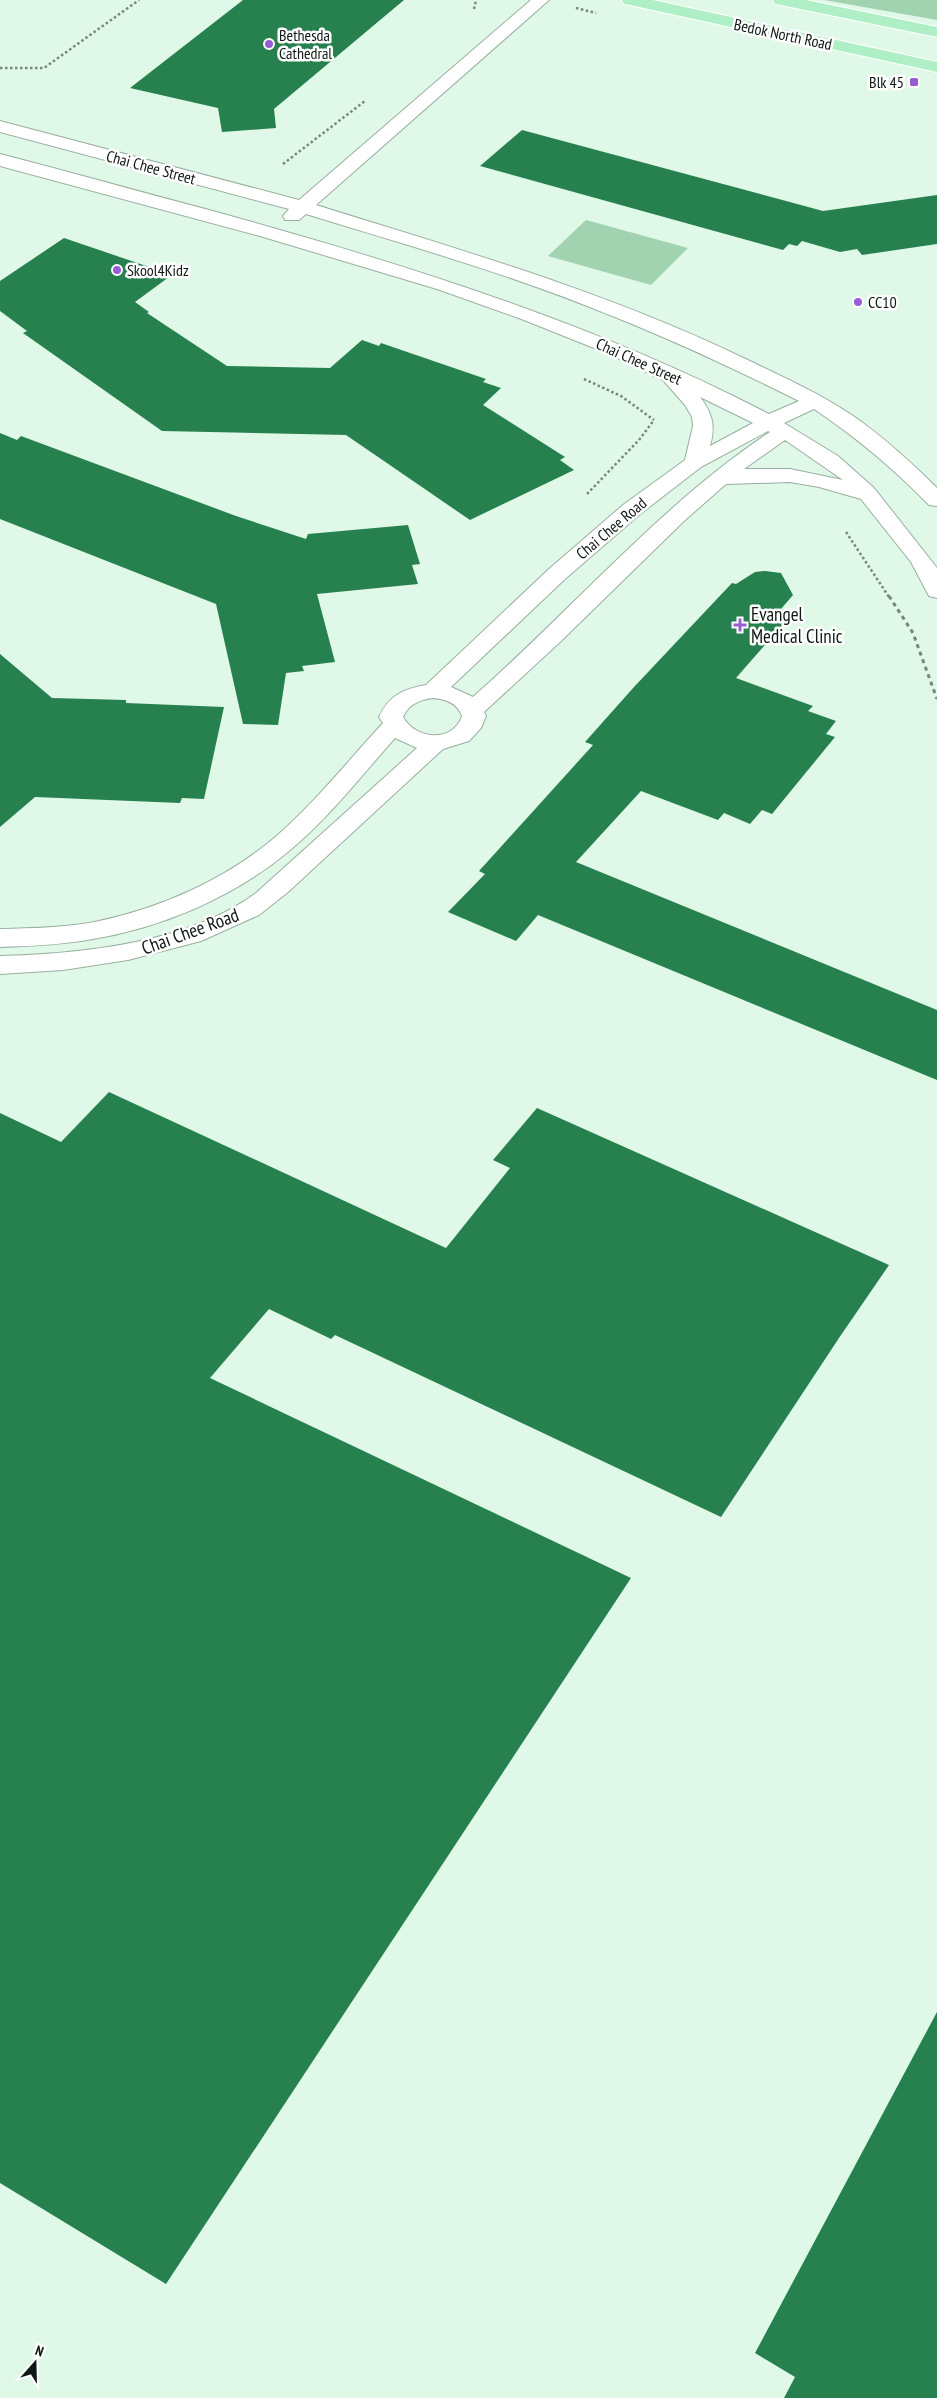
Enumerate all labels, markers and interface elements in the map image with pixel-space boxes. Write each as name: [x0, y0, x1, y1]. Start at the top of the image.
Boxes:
street label: Bedok North Road: [732, 14, 834, 54]
place label: Bethesda Cathedral: [279, 25, 332, 63]
marker: Bethesda Cathedral: [263, 38, 275, 50]
place label: Blk 45: [869, 72, 904, 92]
marker: Blk 45: [908, 76, 920, 88]
street label: Chai Chee Street: [104, 145, 198, 189]
place label: Skool4Kidz: [127, 260, 189, 280]
marker: Skool4Kidz: [111, 264, 123, 276]
place label: CC10: [868, 292, 897, 312]
marker: CC10: [852, 296, 864, 308]
street label: Chai Chee Street: [593, 333, 685, 389]
street label: Chai Chee Road: [572, 493, 650, 563]
place label: Evangel Medical Clinic: [751, 602, 843, 648]
marker: Evangel Medical Clinic: [733, 618, 747, 632]
street label: Chai Chee Road: [138, 902, 242, 960]
north arrow: [10, 2338, 60, 2388]
text: N: [33, 2341, 46, 2361]

